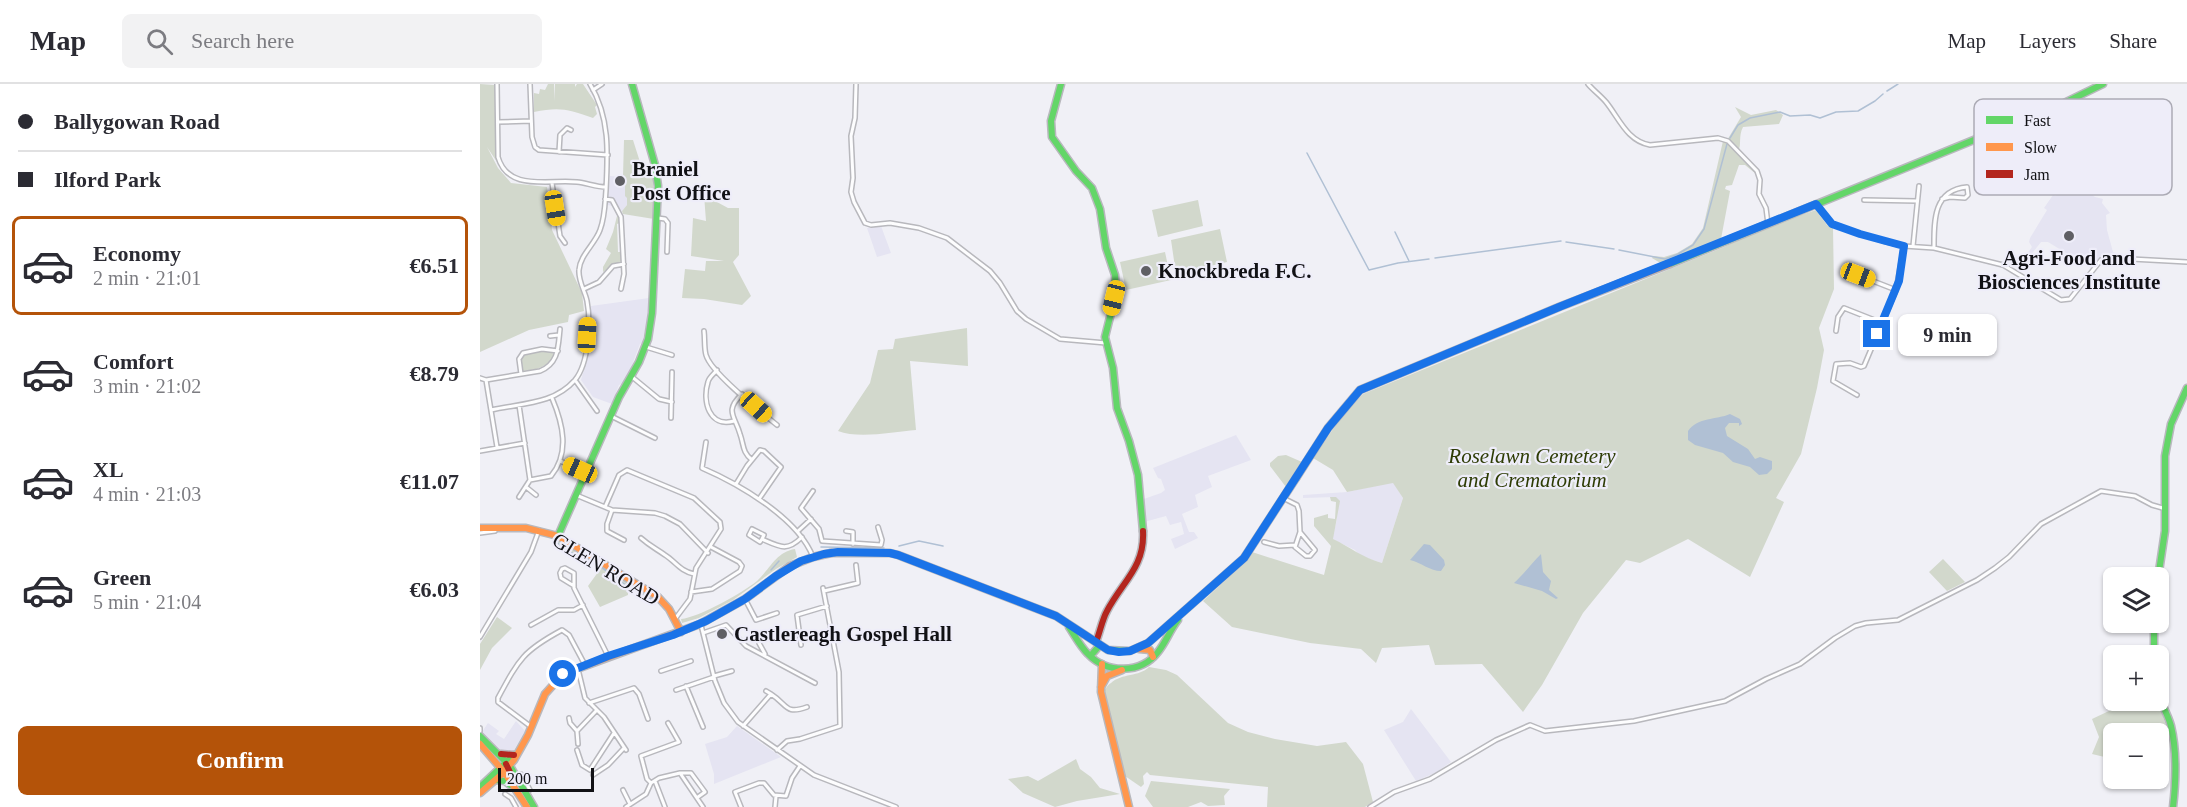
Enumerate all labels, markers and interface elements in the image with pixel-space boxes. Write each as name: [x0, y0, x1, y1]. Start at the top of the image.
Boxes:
search box: [122, 14, 542, 68]
text: Map: [30, 25, 86, 56]
icon: search: [143, 25, 176, 58]
text: Search here: [191, 28, 294, 53]
text: Map: [1948, 29, 1986, 53]
text: Layers: [2019, 29, 2076, 53]
text: Share: [2109, 29, 2157, 53]
legend: [1974, 99, 2172, 195]
text: Ballygowan Road: [54, 109, 220, 134]
text: Fast: [2024, 112, 2051, 129]
text: Slow: [2024, 139, 2057, 156]
place label: Braniel Post Office: [632, 157, 731, 205]
text: Jam: [2024, 166, 2050, 183]
text: Ilford Park: [54, 167, 161, 192]
marker: Braniel Post Office: [613, 174, 627, 188]
car: [543, 189, 567, 227]
marker: Agri-Food and Biosciences Institute: [2062, 229, 2076, 243]
icon: car: [21, 239, 75, 293]
text: Economy: [93, 241, 181, 266]
place label: Agri-Food and Biosciences Institute: [1978, 246, 2160, 294]
text: €6.51: [410, 253, 459, 278]
place label: Knockbreda F.C.: [1158, 259, 1311, 283]
car: [1838, 260, 1878, 290]
marker: Knockbreda F.C.: [1139, 264, 1153, 278]
text: 2 min · 21:01: [93, 267, 201, 289]
car: [1101, 278, 1127, 318]
callout: 9 min: [1898, 313, 1997, 355]
car: [577, 317, 597, 353]
route end: [1863, 320, 1890, 347]
text: 9 min: [1923, 324, 1972, 346]
icon: car: [21, 347, 75, 401]
text: Comfort: [93, 349, 174, 374]
text: €8.79: [410, 361, 459, 386]
text: 3 min · 21:02: [93, 375, 201, 397]
car: [737, 388, 775, 426]
park label: Roselawn Cemetery and Crematorium: [1447, 444, 1616, 492]
car: [560, 454, 600, 486]
icon: car: [21, 455, 75, 509]
text: XL: [93, 457, 124, 482]
text: €11.07: [400, 469, 459, 494]
text: 4 min · 21:03: [93, 483, 201, 505]
street label: GLEN ROAD: [548, 528, 664, 610]
icon: car: [21, 563, 75, 617]
text: Green: [93, 565, 151, 590]
map controls: [2103, 567, 2169, 789]
button: layers: [2103, 567, 2169, 633]
text: €6.03: [410, 577, 459, 602]
text: 5 min · 21:04: [93, 591, 201, 613]
place label: Castlereagh Gospel Hall: [734, 622, 952, 646]
marker: Castlereagh Gospel Hall: [715, 627, 729, 641]
button: +: [2103, 645, 2169, 711]
route start: [549, 660, 576, 687]
button: −: [2103, 723, 2169, 789]
button: Confirm: [18, 726, 462, 795]
scale bar: [498, 765, 594, 792]
text: 200 m: [507, 770, 547, 787]

